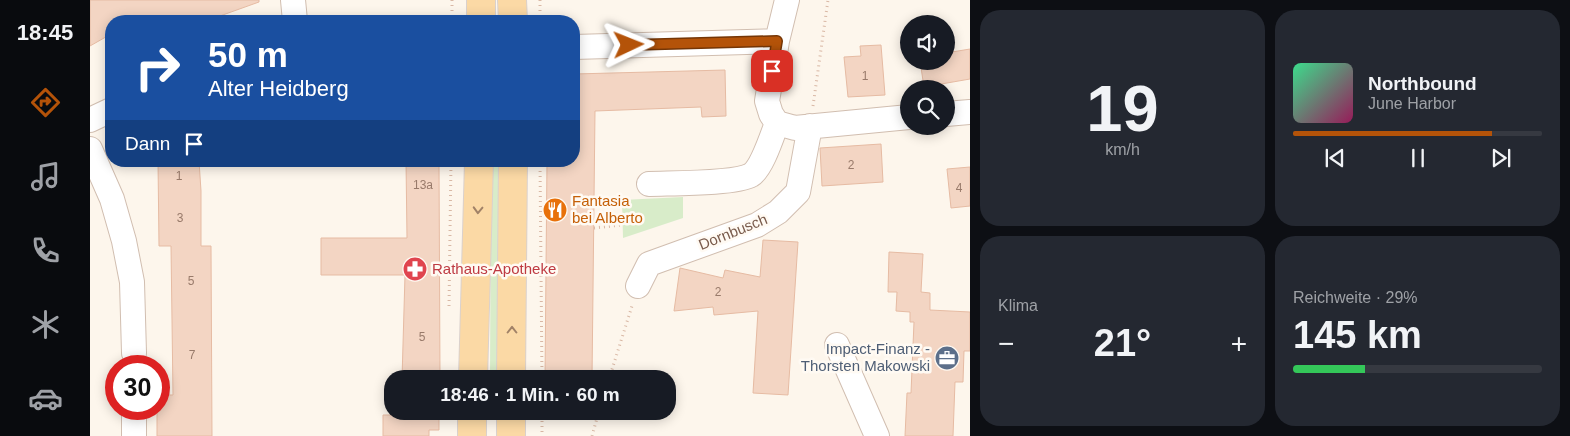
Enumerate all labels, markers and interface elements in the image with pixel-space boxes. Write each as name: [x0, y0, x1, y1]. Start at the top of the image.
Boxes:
map controls: [900, 15, 955, 135]
button: sound: [900, 15, 955, 70]
position arrow: [602, 18, 654, 70]
text: 18:45: [17, 20, 73, 45]
icon: right: [125, 35, 190, 100]
text: 50 m: [208, 35, 288, 74]
pin: [751, 50, 793, 92]
icon: arrive: [758, 57, 786, 85]
house number: 1: [862, 69, 869, 83]
text: 19: [1086, 72, 1159, 145]
text: Northbound: [1368, 73, 1477, 94]
text: Alter Heidberg: [208, 76, 349, 101]
button: search: [900, 80, 955, 135]
icon: directions: [28, 85, 63, 120]
text: June Harbor: [1368, 95, 1456, 112]
icon: arrive: [180, 130, 208, 158]
text: Dann: [125, 133, 170, 154]
text: km/h: [1105, 141, 1140, 158]
icon: previous: [1321, 144, 1349, 172]
icon: pause: [1404, 144, 1432, 172]
icon: next: [1487, 144, 1515, 172]
house number: 2: [848, 158, 855, 172]
icon: music: [28, 159, 63, 194]
house number: 1: [176, 169, 183, 183]
house number: 13a: [413, 178, 433, 192]
house number: 4: [956, 181, 963, 195]
place label: Fantasia bei Alberto: [572, 192, 643, 226]
restaurant icon: Fantasia bei Alberto: [542, 197, 568, 223]
one-way arrow: [472, 206, 483, 214]
street label: Dornbusch: [696, 210, 770, 253]
house number: 3: [177, 211, 184, 225]
icon: phone: [28, 233, 63, 268]
pharmacy icon: Rathaus-Apotheke: [402, 256, 428, 282]
place label: Rathaus-Apotheke: [432, 260, 556, 277]
house number: 5: [188, 274, 195, 288]
house number: 2: [715, 285, 722, 299]
text: Reichweite · 29%: [1293, 289, 1418, 306]
text: Klima: [998, 297, 1038, 314]
icon: climate: [28, 307, 63, 342]
text: 145 km: [1293, 314, 1422, 356]
text: 21°: [1094, 322, 1151, 364]
one-way arrow: [507, 326, 517, 334]
text: −: [998, 328, 1014, 359]
text: +: [1231, 328, 1247, 359]
house number: 5: [419, 330, 426, 344]
place label: Impact-Finanz - Thorsten Makowski: [801, 340, 930, 374]
office icon: Impact-Finanz - Thorsten Makowski: [934, 345, 960, 371]
house number: 7: [189, 348, 196, 362]
speed limit sign: 30: [105, 355, 170, 420]
icon: car: [28, 381, 63, 416]
text: 18:46 · 1 Min. · 60 m: [440, 384, 620, 405]

